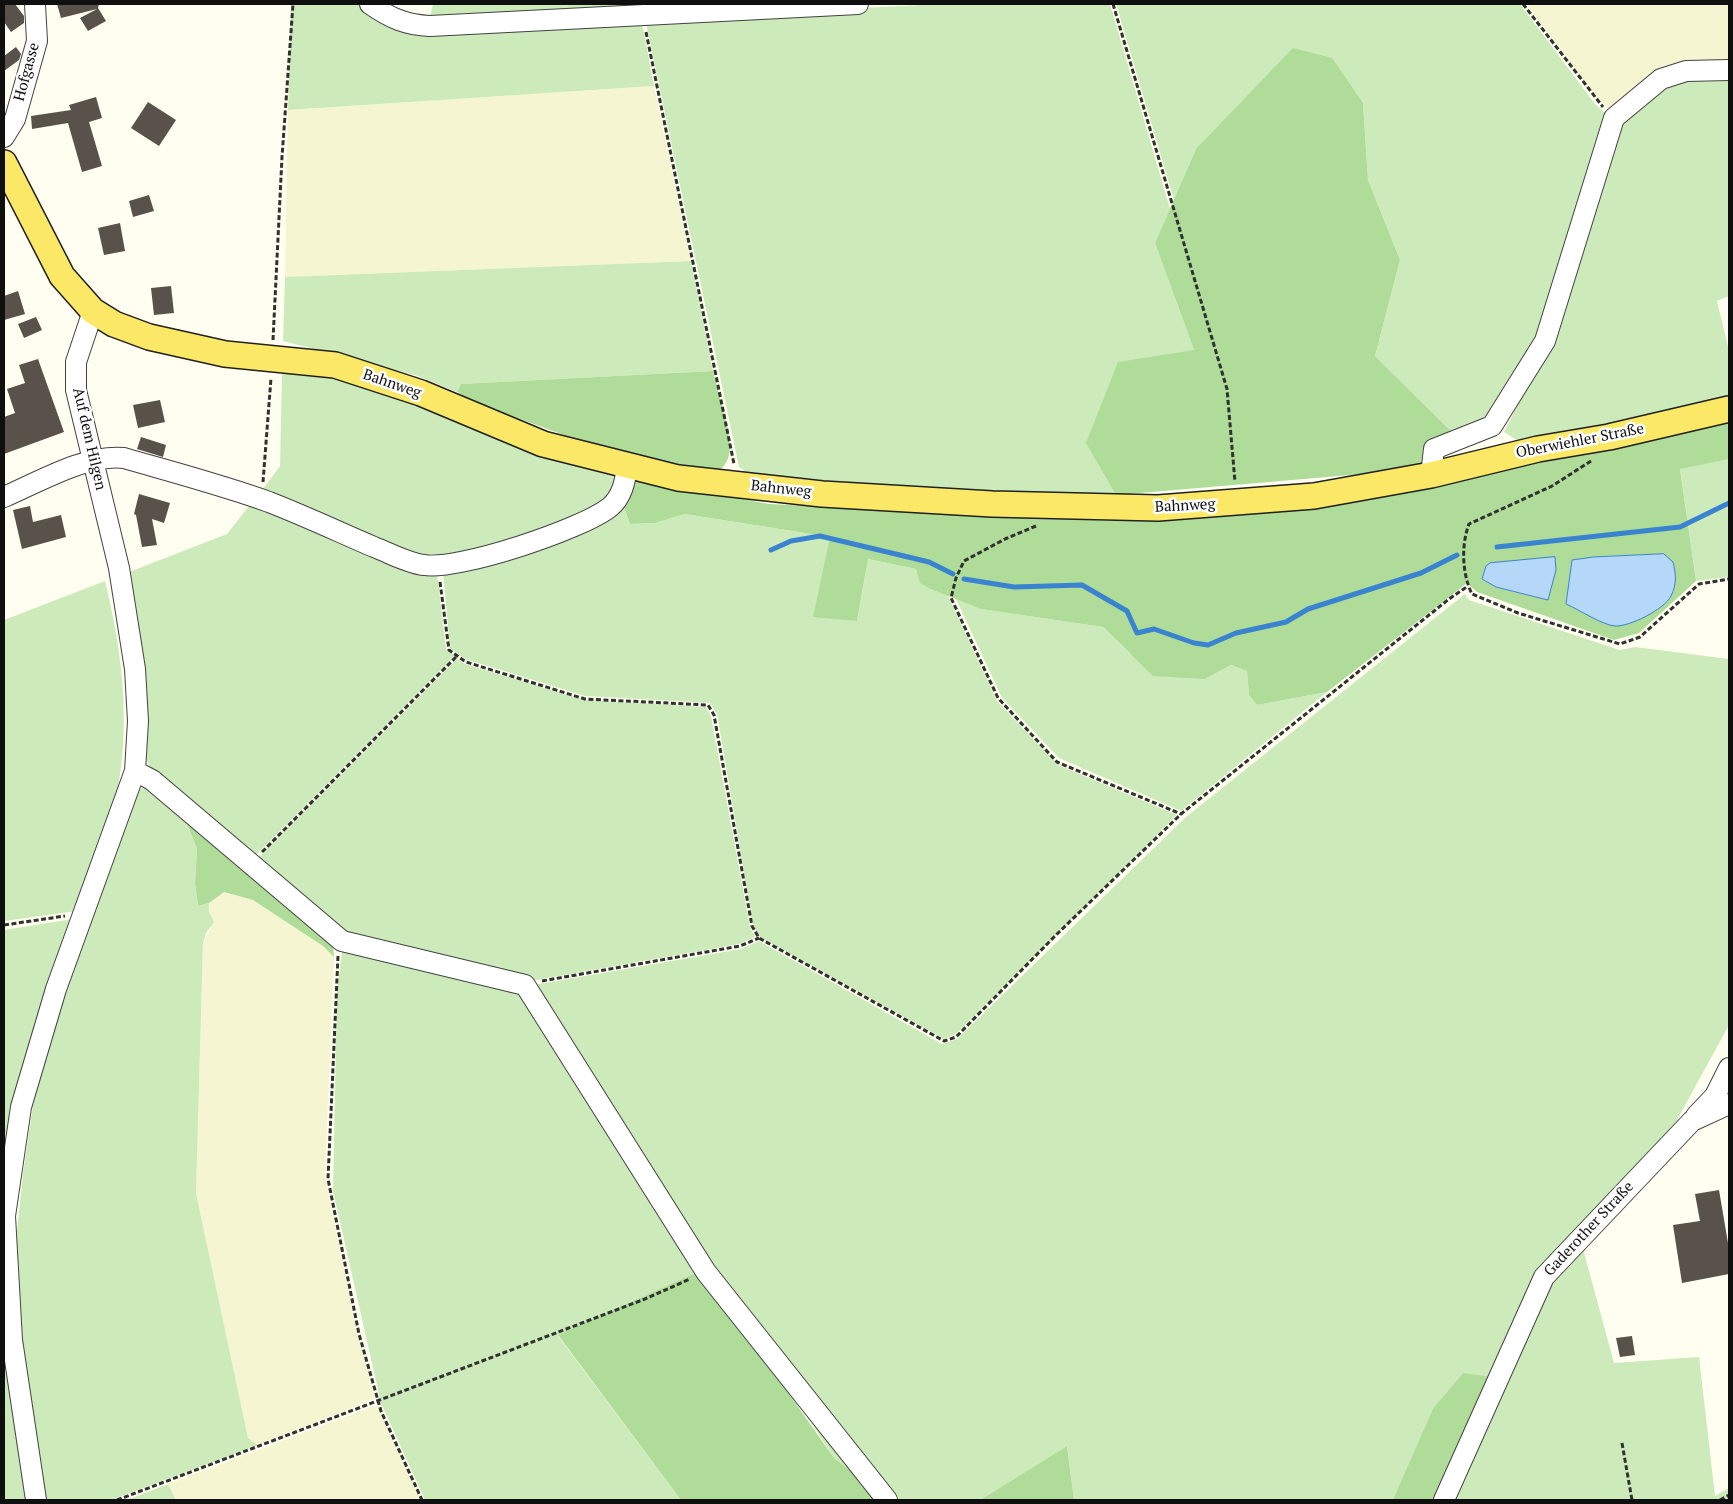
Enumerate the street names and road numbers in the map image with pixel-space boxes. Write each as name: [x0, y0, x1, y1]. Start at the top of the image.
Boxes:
street label: Hofgasse: [11, 41, 43, 103]
street label: Bahnweg: [360, 366, 424, 402]
street label: Auf dem Hilgen: [68, 386, 110, 492]
street label: Oberwiehler Straße: [1514, 420, 1646, 462]
street label: Bahnweg: [750, 477, 812, 501]
street label: Bahnweg: [1154, 495, 1216, 517]
street label: Gaderother Straße: [1540, 1178, 1638, 1280]

